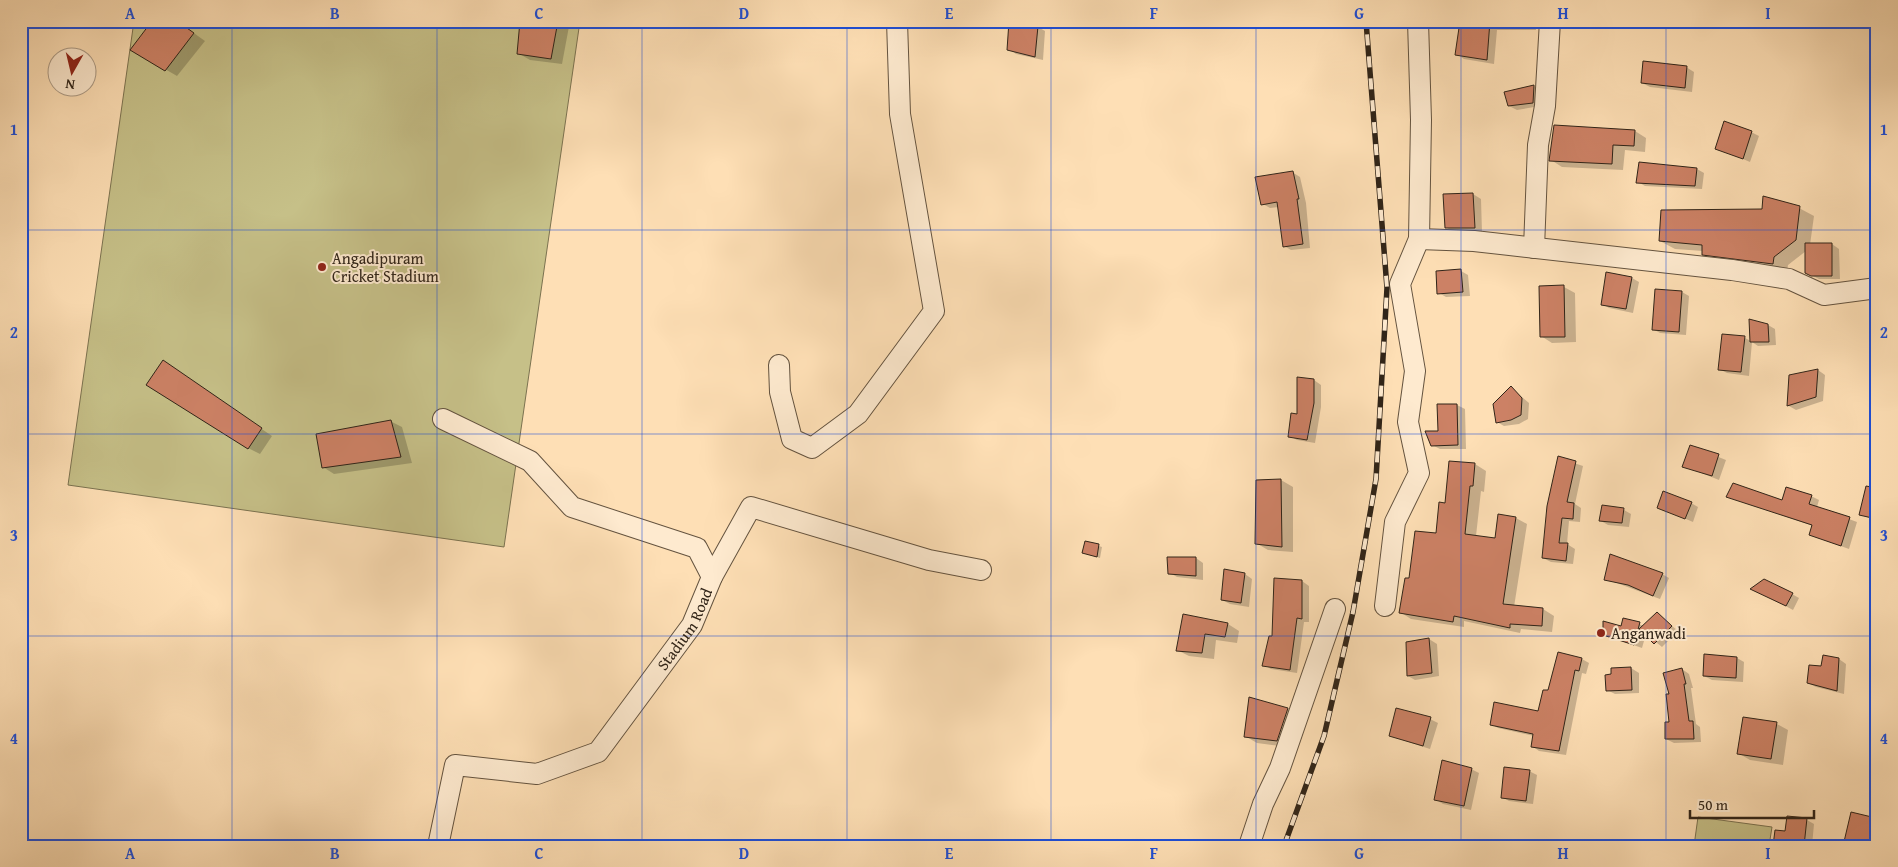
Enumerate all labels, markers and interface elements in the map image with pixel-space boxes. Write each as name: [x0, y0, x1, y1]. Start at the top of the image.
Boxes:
text: A: [125, 1, 136, 25]
text: B: [330, 1, 340, 25]
text: C: [534, 1, 544, 25]
text: D: [739, 1, 749, 25]
text: E: [945, 1, 954, 25]
text: F: [1150, 1, 1158, 25]
text: G: [1354, 1, 1364, 25]
text: H: [1557, 1, 1569, 25]
text: I: [1765, 1, 1771, 25]
north arrow: [48, 48, 98, 98]
text: N: [64, 74, 76, 95]
text: 1: [10, 117, 18, 141]
text: 1: [1880, 117, 1888, 141]
place label: Angadipuram Cricket Stadium: [332, 246, 439, 288]
marker: Angadipuram Cricket Stadium: [316, 261, 328, 273]
text: 2: [10, 320, 18, 344]
text: 2: [1880, 320, 1888, 344]
text: 3: [10, 523, 18, 547]
text: 3: [1880, 523, 1888, 547]
street label: Stadium Road: [651, 584, 718, 675]
place label: Anganwadi: [1611, 621, 1686, 645]
marker: Anganwadi: [1595, 627, 1607, 639]
text: 4: [10, 726, 18, 750]
text: 4: [1880, 726, 1888, 750]
scale bar: [1690, 787, 1814, 819]
text: 50 m: [1698, 794, 1729, 815]
text: A: [125, 841, 136, 865]
text: B: [330, 841, 340, 865]
text: C: [534, 841, 544, 865]
text: D: [739, 841, 749, 865]
text: E: [945, 841, 954, 865]
text: F: [1150, 841, 1158, 865]
text: G: [1354, 841, 1364, 865]
text: H: [1557, 841, 1569, 865]
text: I: [1765, 841, 1771, 865]

